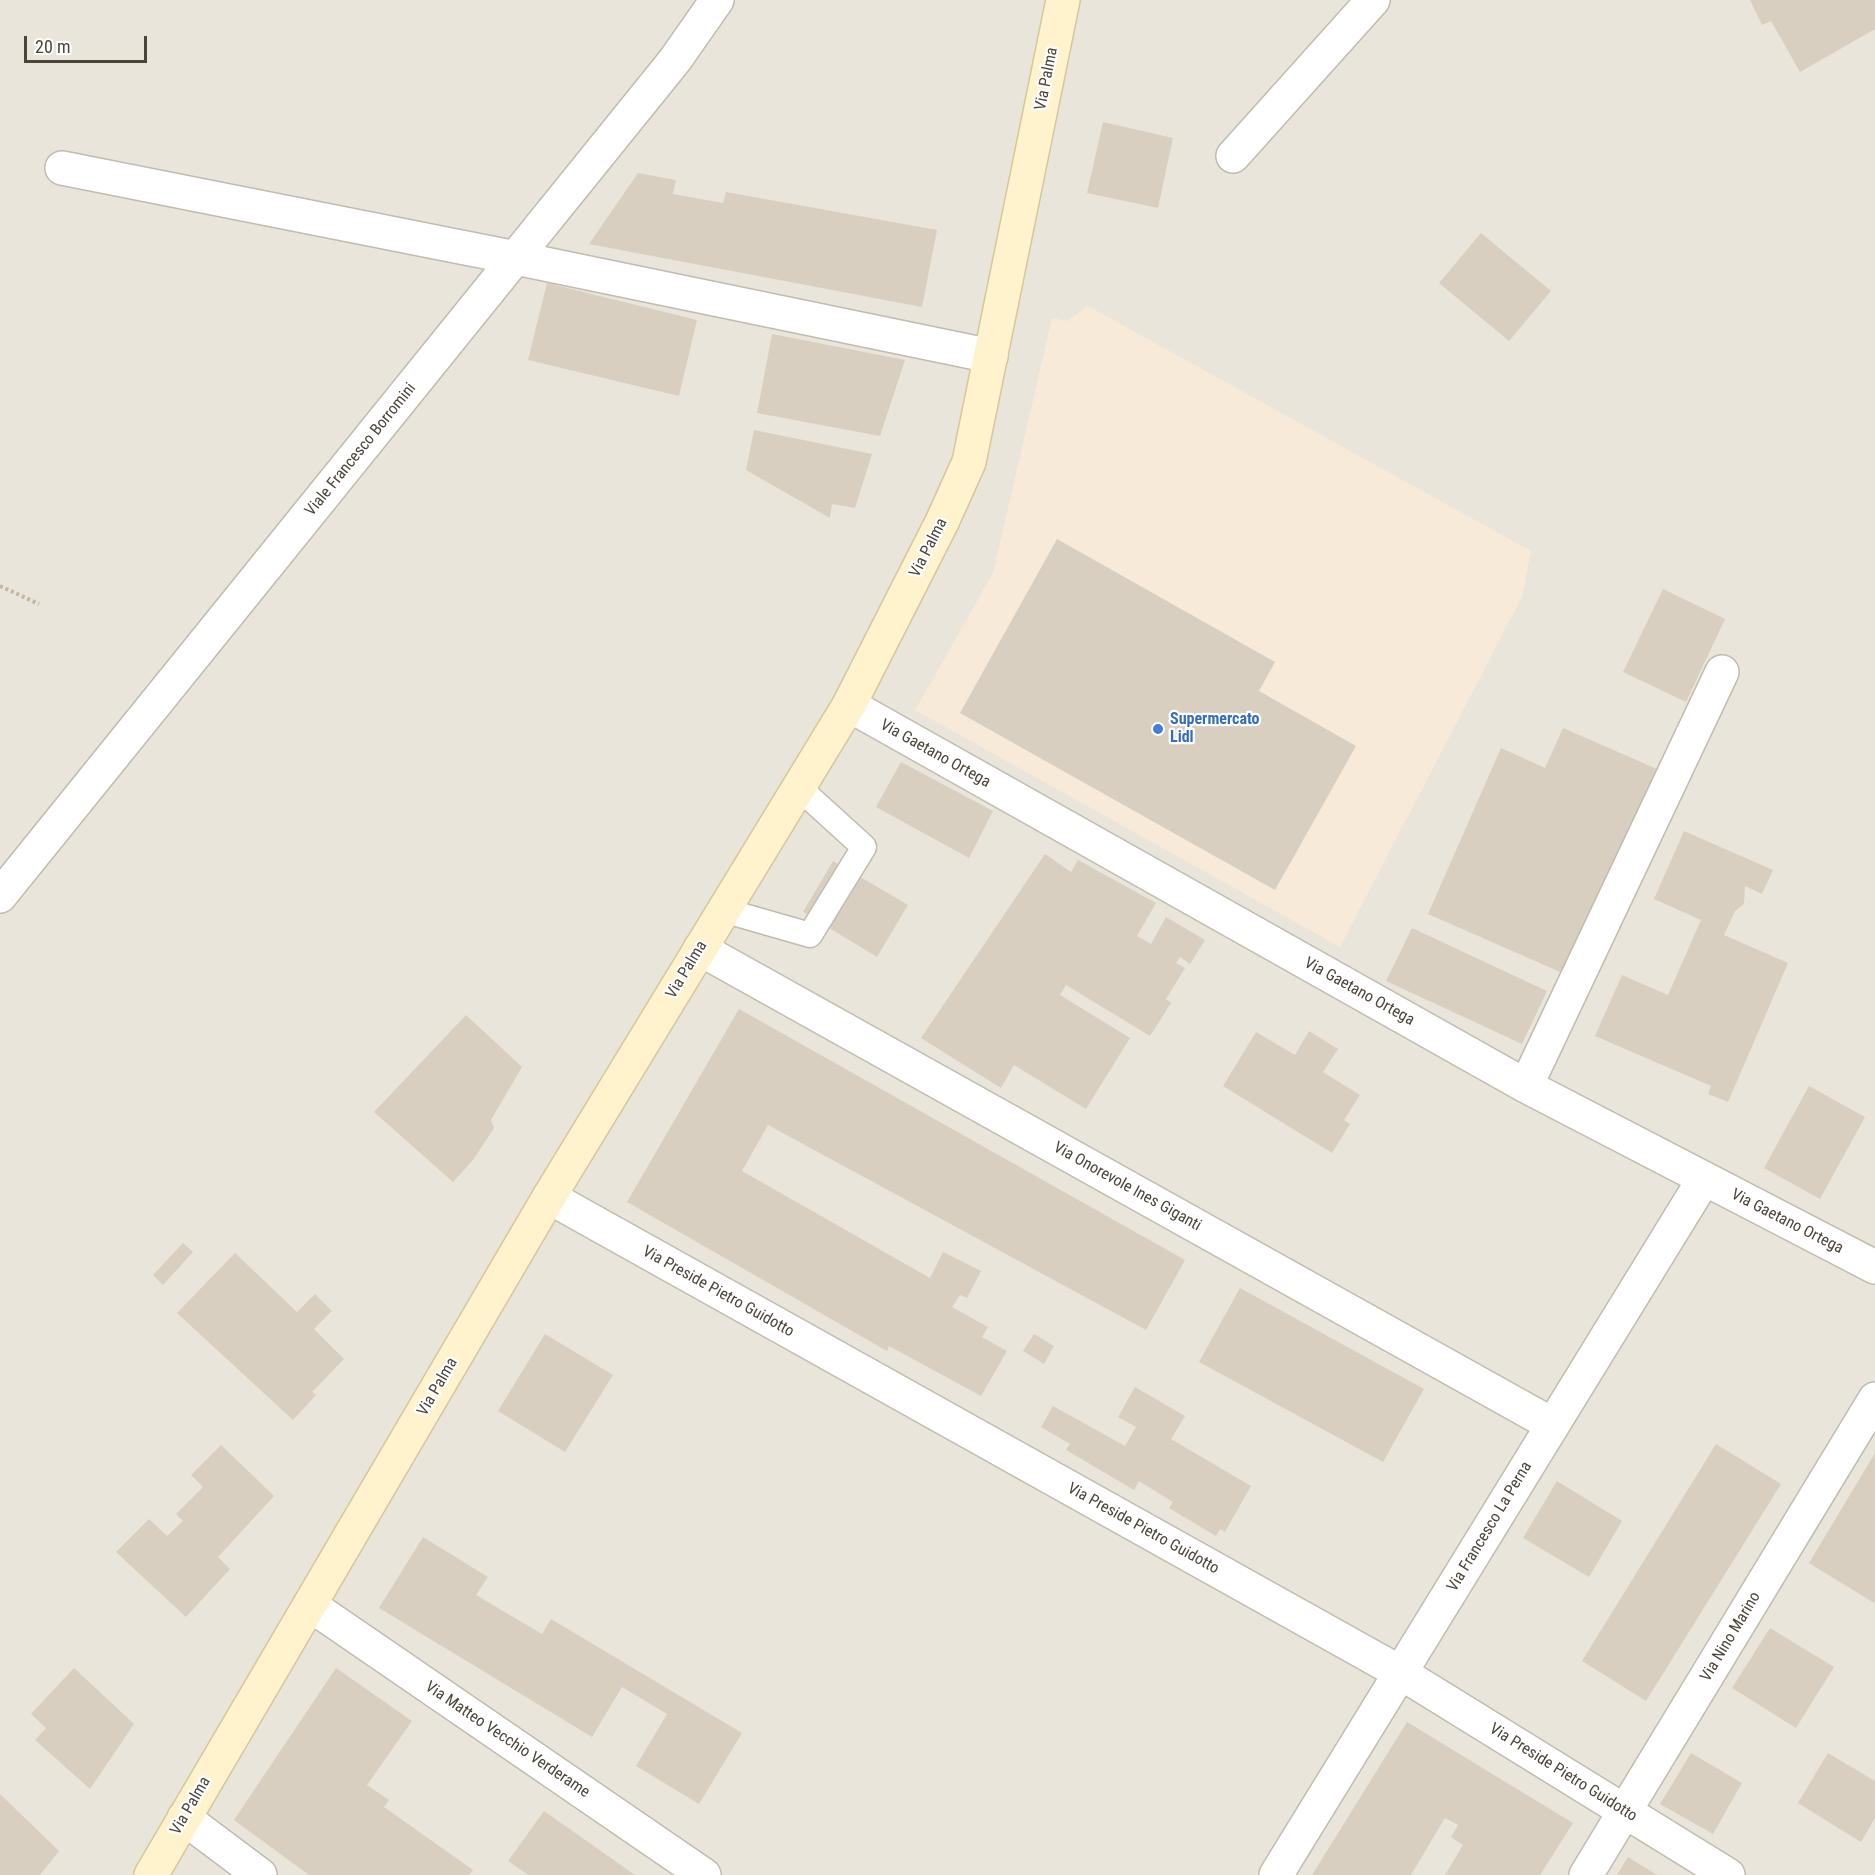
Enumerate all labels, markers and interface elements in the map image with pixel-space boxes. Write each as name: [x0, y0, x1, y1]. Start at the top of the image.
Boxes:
scale bar: [27, 24, 150, 62]
text: 20 m: [35, 36, 70, 57]
street label: Via Palma: [1031, 46, 1063, 112]
street label: Viale Francesco Borromini: [301, 380, 421, 520]
street label: Via Palma: [906, 515, 952, 581]
place label: Supermercato Lidl: [1170, 710, 1260, 748]
street label: Via Gaetano Ortega: [877, 716, 993, 792]
marker: Supermercato Lidl: [1151, 722, 1165, 736]
street label: Via Palma: [662, 938, 712, 1002]
street label: Via Gaetano Ortega: [1301, 954, 1417, 1030]
street label: Via Onorevole Ines Giganti: [1050, 1138, 1204, 1236]
street label: Via Gaetano Ortega: [1728, 1185, 1846, 1259]
street label: Via Preside Pietro Guidotto: [639, 1242, 797, 1342]
street label: Via Palma: [414, 1355, 462, 1419]
street label: Via Francesco La Perna: [1444, 1459, 1536, 1595]
street label: Via Preside Pietro Guidotto: [1064, 1479, 1222, 1579]
street label: Via Nino Marino: [1697, 1589, 1765, 1685]
street label: Via Matteo Vecchio Verderame: [421, 1678, 593, 1802]
street label: Via Preside Pietro Guidotto: [1486, 1720, 1640, 1826]
street label: Via Palma: [167, 1774, 215, 1838]

